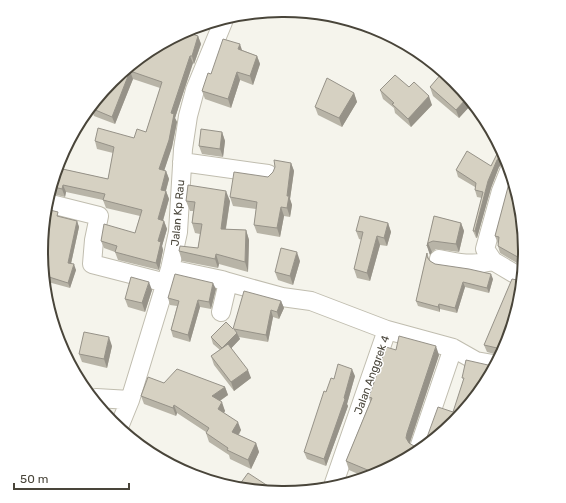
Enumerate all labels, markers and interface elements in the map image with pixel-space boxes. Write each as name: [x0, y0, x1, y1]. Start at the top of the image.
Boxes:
street label: Jalan Kp Rau: [169, 179, 187, 247]
street label: Jalan Anggrek 4: [352, 333, 392, 416]
scale bar: [14, 465, 129, 491]
text: 50 m: [20, 472, 48, 486]

